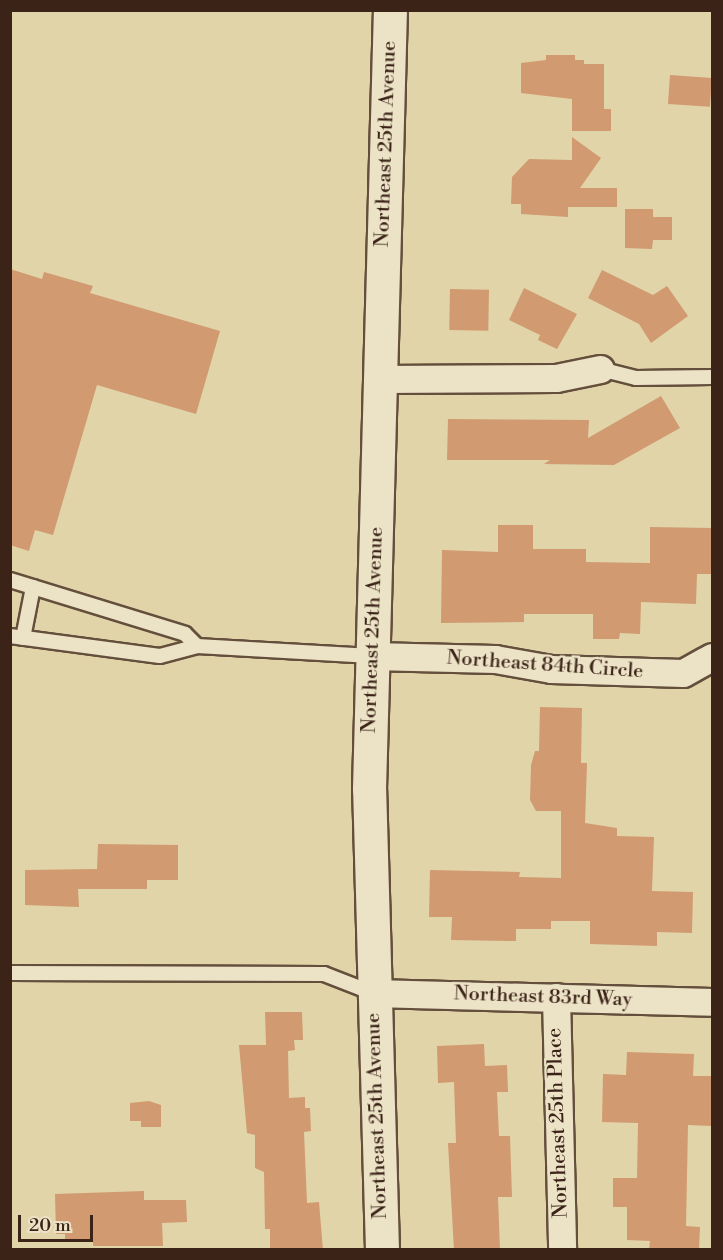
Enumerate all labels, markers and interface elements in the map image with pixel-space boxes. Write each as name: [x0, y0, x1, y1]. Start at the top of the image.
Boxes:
street label: Northeast 25th Avenue: [370, 40, 402, 248]
street label: Northeast 25th Avenue: [357, 526, 389, 734]
street label: Northeast 84th Circle: [446, 646, 644, 684]
street label: Northeast 83rd Way: [453, 982, 633, 1012]
street label: Northeast 25th Avenue: [361, 1012, 393, 1220]
street label: Northeast 25th Place: [543, 1027, 573, 1219]
scale bar: [21, 1203, 96, 1241]
text: 20 m: [29, 1214, 71, 1237]

